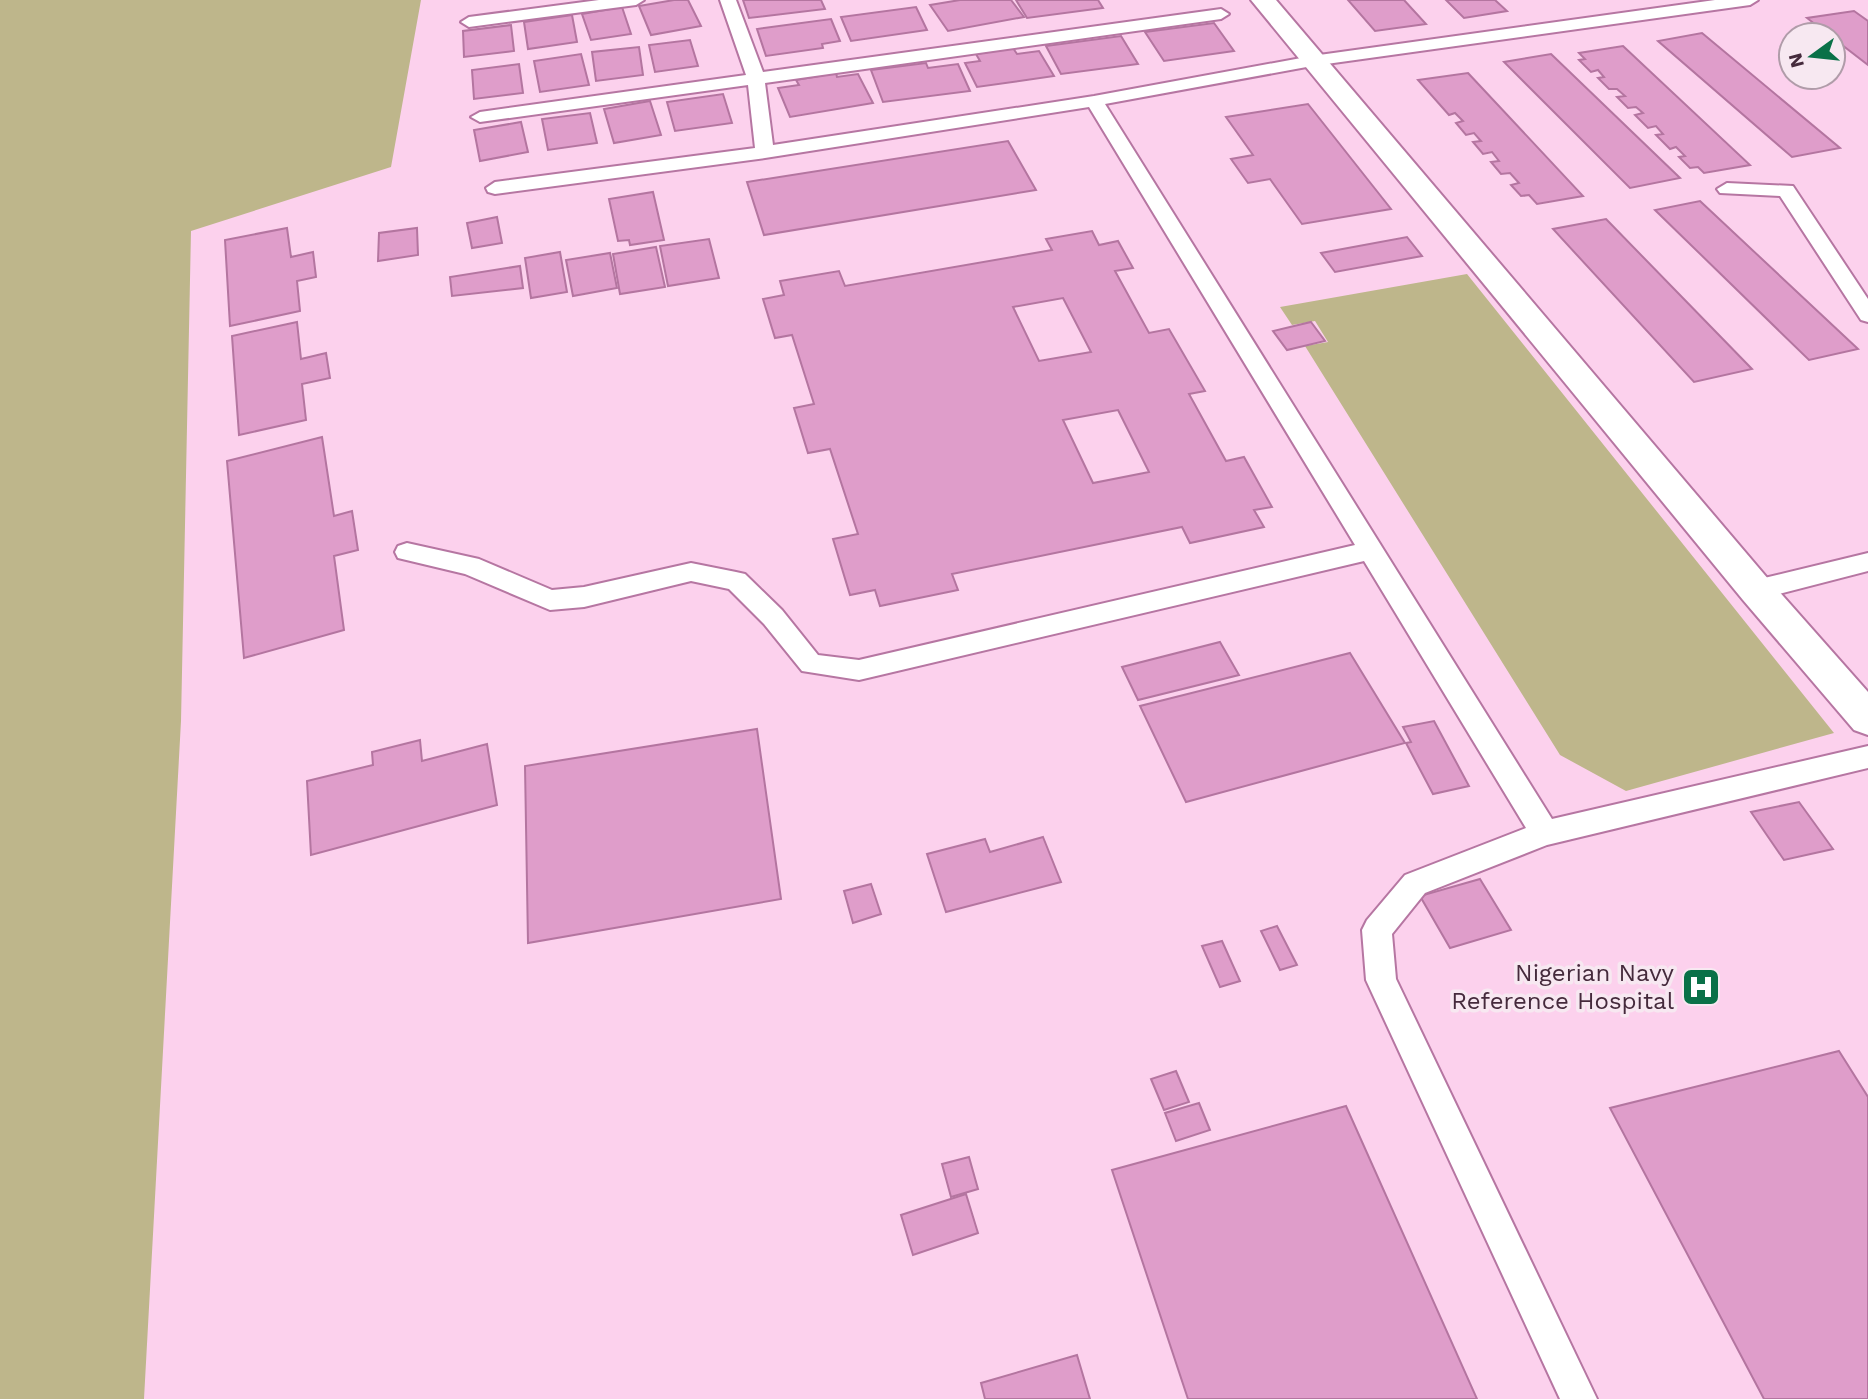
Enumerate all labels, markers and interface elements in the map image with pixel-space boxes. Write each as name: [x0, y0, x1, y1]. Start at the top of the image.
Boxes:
north arrow: [1777, 21, 1847, 91]
text: N: [1783, 50, 1809, 70]
place label: Nigerian Navy Reference Hospital: [1451, 959, 1675, 1015]
hospital icon: Nigerian Navy Reference Hospital: [1680, 966, 1722, 1008]

